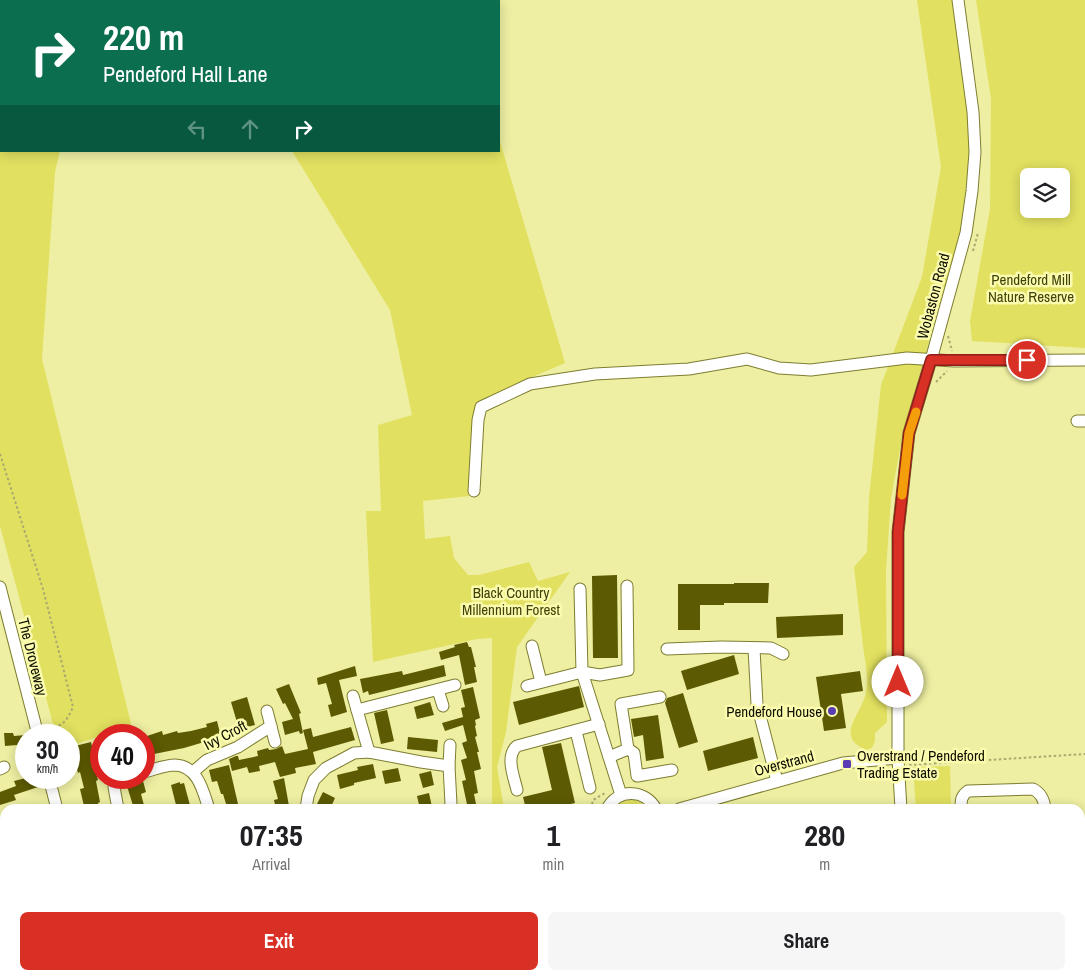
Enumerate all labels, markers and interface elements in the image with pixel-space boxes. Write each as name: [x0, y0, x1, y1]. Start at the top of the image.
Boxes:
text: 220 m: [103, 14, 184, 61]
icon: right: [20, 20, 85, 85]
text: Pendeford Hall Lane: [103, 59, 267, 89]
icon: left: [183, 115, 211, 143]
icon: ahead: [236, 115, 264, 143]
icon: right: [289, 115, 317, 143]
map controls: [1020, 168, 1070, 218]
button: layers: [1020, 168, 1070, 218]
street label: Wobaston Road: [911, 251, 955, 341]
park label: Pendeford Mill Nature Reserve: [988, 269, 1074, 307]
pin: [1006, 339, 1048, 381]
icon: arrive: [1013, 346, 1041, 374]
park label: Black Country Millennium Forest: [462, 582, 560, 620]
street label: The Droveway: [13, 616, 53, 699]
position arrow: [871, 655, 923, 707]
place label: Pendeford House: [726, 701, 822, 722]
marker: Pendeford House: [826, 705, 838, 717]
street label: Ivy Croft: [200, 715, 251, 755]
speed limit sign: 40: [90, 724, 155, 789]
text: 30: [36, 733, 59, 767]
street label: Overstrand: [752, 745, 816, 781]
place label: Overstrand / Pendeford Trading Estate: [857, 745, 985, 783]
marker: Overstrand / Pendeford Trading Estate: [841, 758, 853, 770]
text: km/h: [37, 761, 58, 777]
text: 07:35: [240, 815, 303, 855]
text: 1: [547, 815, 560, 855]
text: 280: [804, 815, 845, 855]
text: Arrival: [252, 853, 290, 875]
text: min: [542, 853, 564, 875]
text: m: [819, 853, 830, 875]
button: Exit: [20, 912, 538, 970]
button: Share: [548, 912, 1065, 970]

